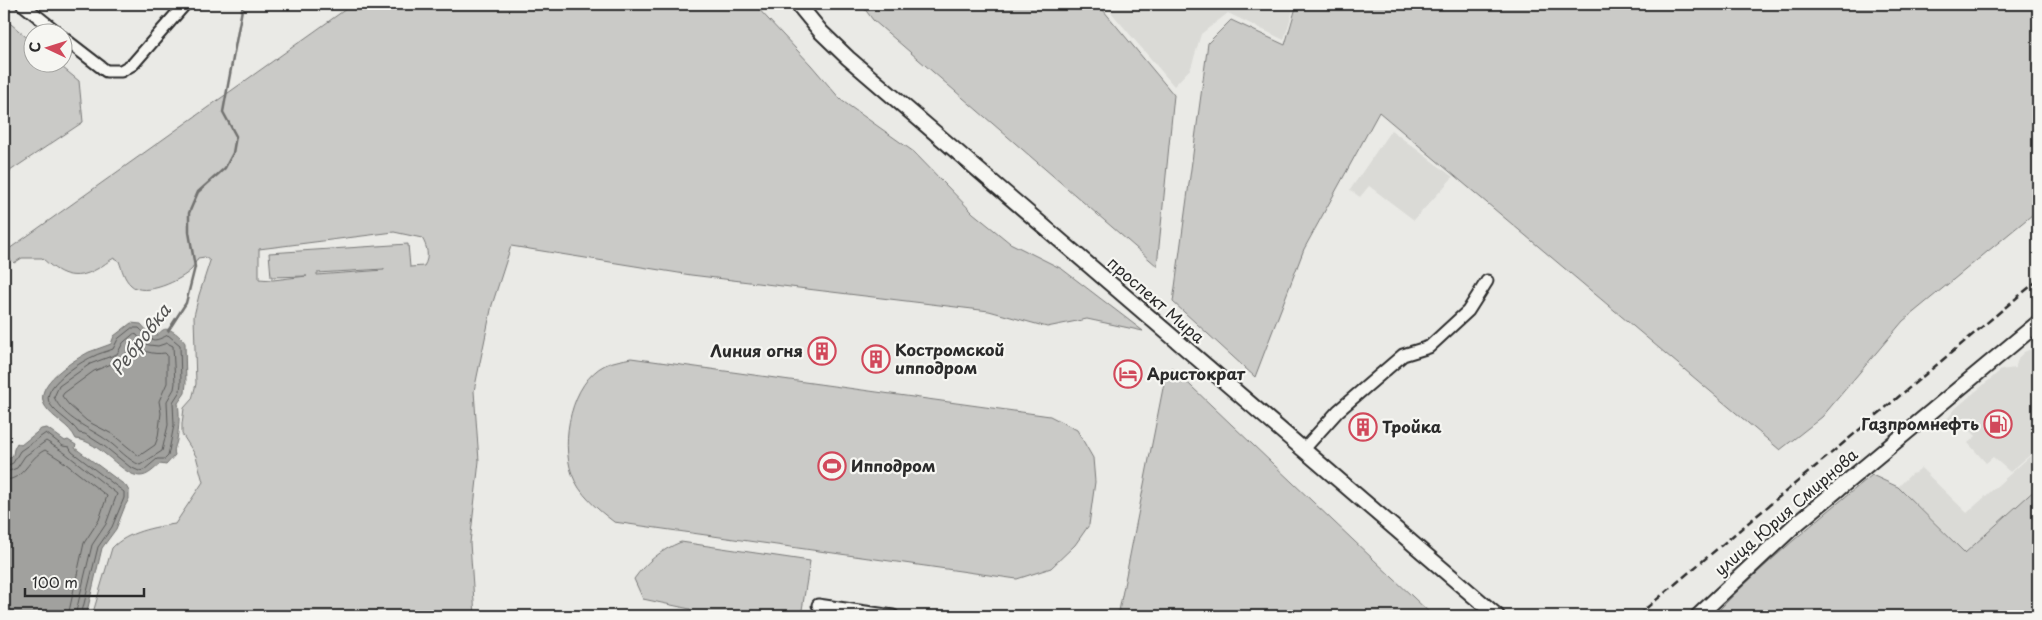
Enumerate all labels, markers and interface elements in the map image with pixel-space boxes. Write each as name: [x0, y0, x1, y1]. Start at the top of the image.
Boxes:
north arrow: [22, 22, 72, 72]
text: С: [24, 41, 45, 53]
street label: проспект Мира: [1103, 250, 1210, 348]
water label: Ребровка: [103, 297, 177, 381]
building icon: Линия огня: [807, 336, 837, 366]
place label: Костромской ипподром: [895, 337, 1005, 379]
place label: Линия огня: [710, 338, 803, 362]
building icon: Костромской ипподром: [861, 344, 891, 374]
hotel icon: Аристократ: [1113, 359, 1143, 389]
place label: Аристократ: [1147, 361, 1246, 385]
fuel station icon: Газпромнефть: [1983, 409, 2013, 439]
place label: Газпромнефть: [1861, 411, 1979, 435]
building icon: Тройка: [1348, 412, 1378, 442]
place label: Тройка: [1382, 414, 1442, 438]
street label: улица Юрия Смирнова: [1708, 442, 1862, 580]
sports icon: Ипподром: [817, 451, 847, 481]
place label: Ипподром: [851, 453, 936, 477]
scale bar: [25, 565, 144, 597]
text: 100 m: [32, 570, 78, 593]

